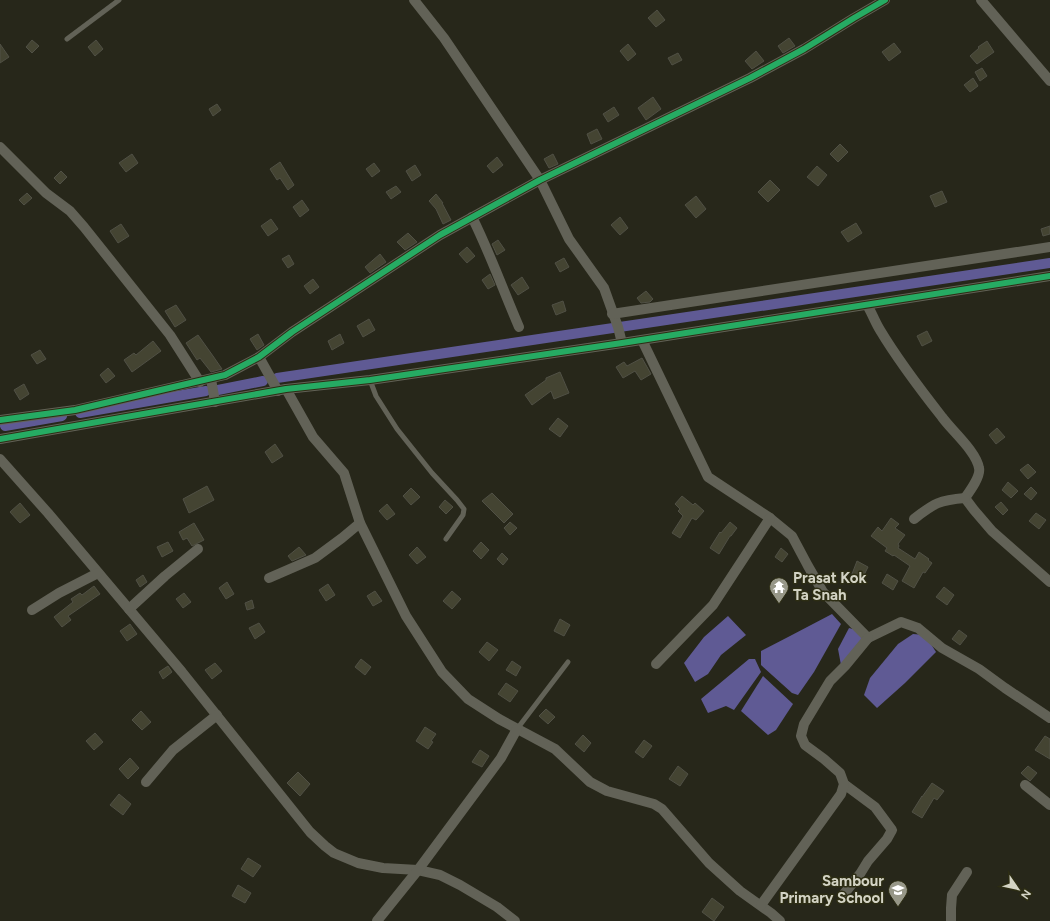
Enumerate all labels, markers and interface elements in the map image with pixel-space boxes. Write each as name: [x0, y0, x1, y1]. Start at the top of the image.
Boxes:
place label: Prasat Kok Ta Snah: [793, 569, 867, 604]
temple icon: Prasat Kok Ta Snah: [768, 576, 790, 604]
north arrow: [998, 869, 1038, 909]
place label: Sambour Primary School: [779, 872, 884, 907]
school or university icon: Sambour Primary School: [887, 879, 909, 907]
text: N: [1018, 887, 1034, 901]

